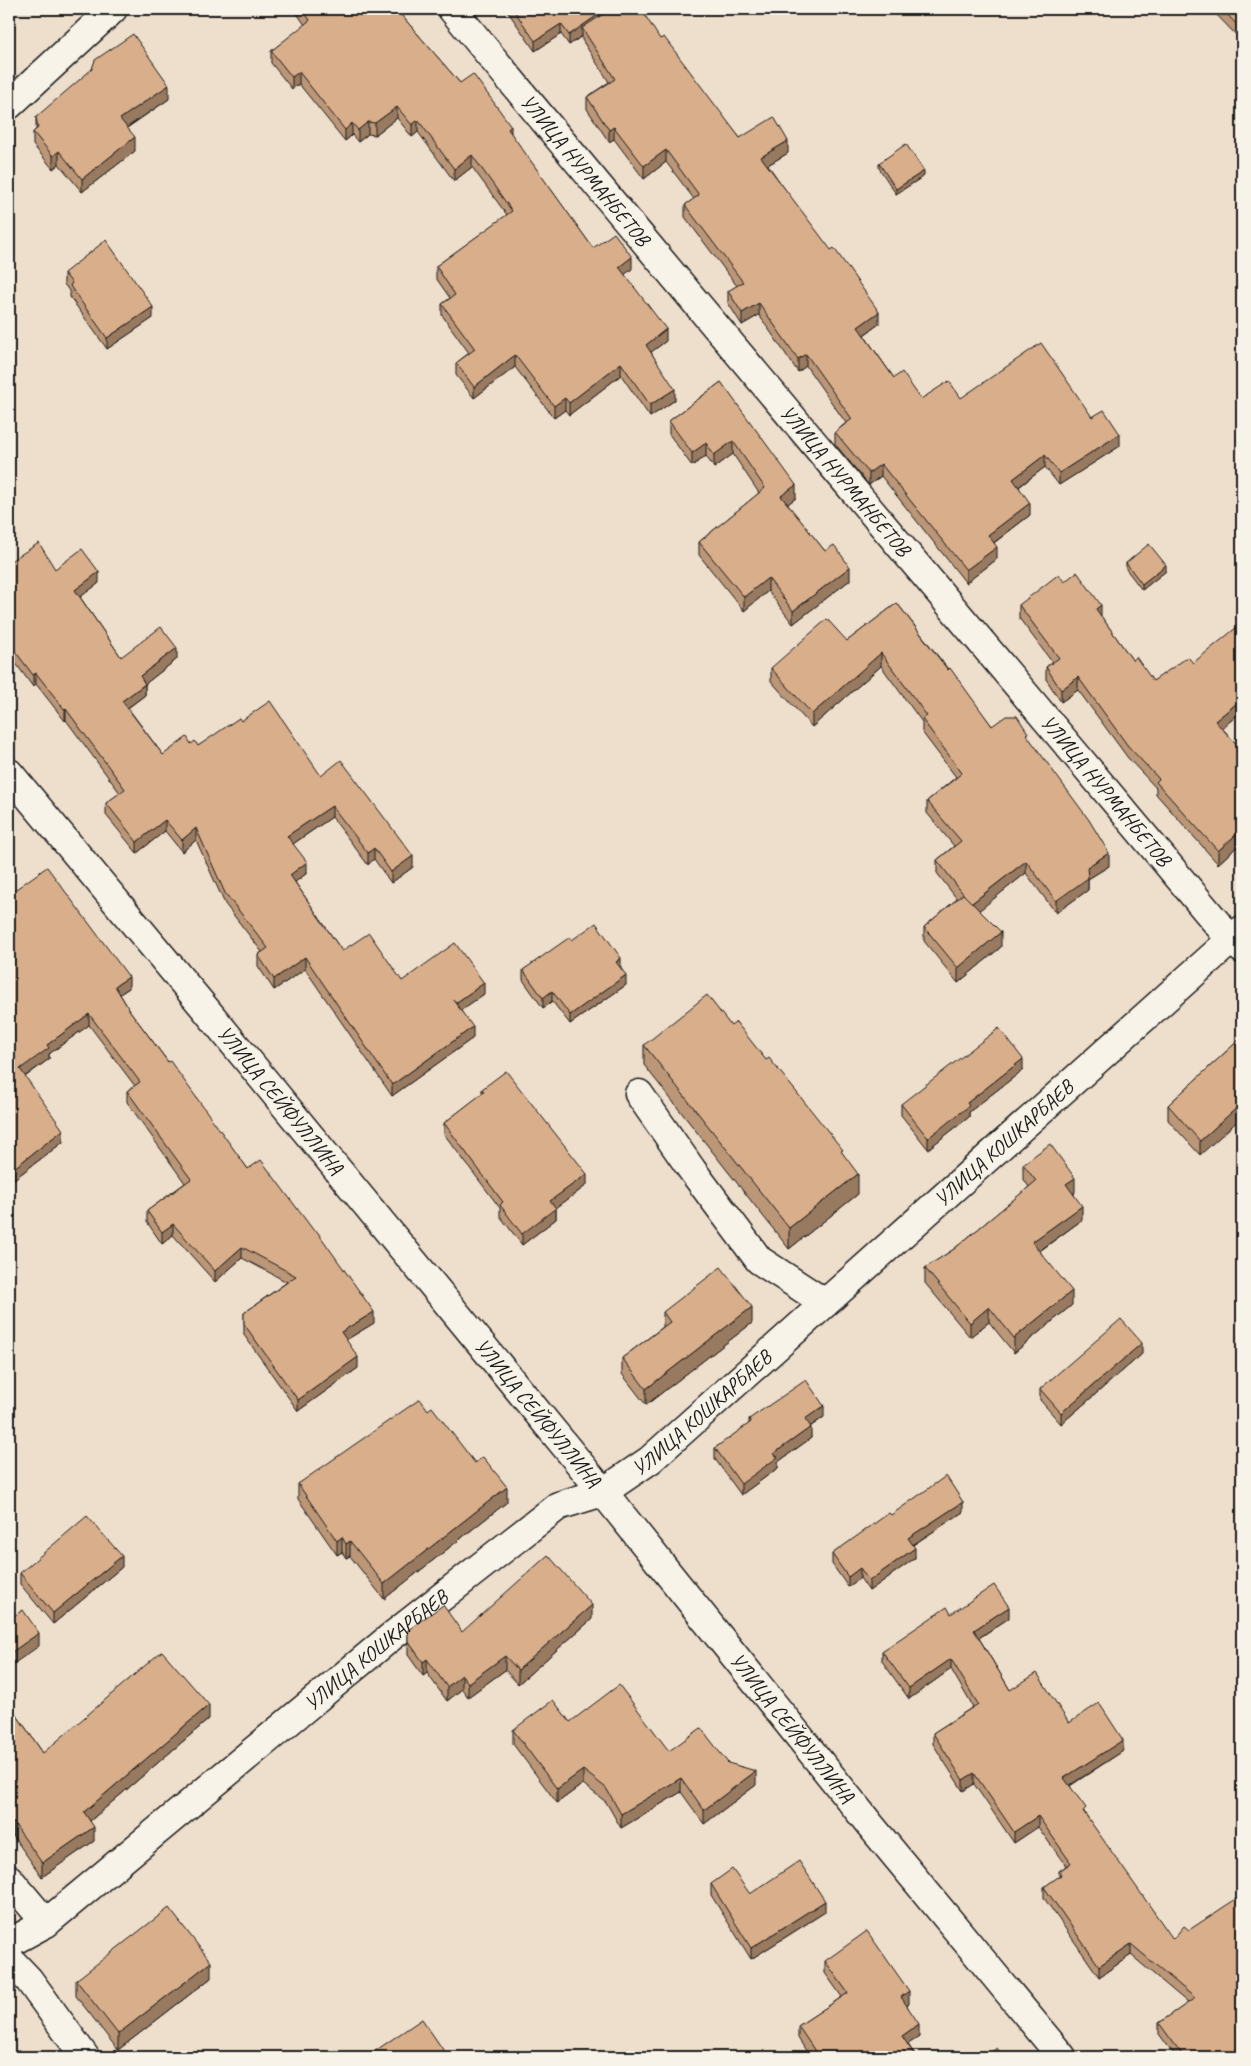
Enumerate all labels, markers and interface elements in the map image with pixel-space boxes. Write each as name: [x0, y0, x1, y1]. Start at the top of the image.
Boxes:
street label: УЛИЦА НУРМАНБЕТОВ: [515, 89, 657, 253]
street label: УЛИЦА НУРМАНБЕТОВ: [774, 400, 918, 563]
street label: УЛИЦА НУРМАНБЕТОВ: [1035, 710, 1178, 873]
street label: УЛИЦА СЕЙФУЛЛИНА: [212, 1020, 350, 1180]
street label: УЛИЦА КОШКАРБАЕВ: [929, 1073, 1080, 1212]
street label: УЛИЦА СЕЙФУЛЛИНА: [469, 1333, 607, 1493]
street label: УЛИЦА КОШКАРБАЕВ: [627, 1343, 779, 1481]
street label: УЛИЦА КОШКАРБАЕВ: [299, 1583, 455, 1716]
street label: УЛИЦА СЕЙФУЛЛИНА: [724, 1648, 861, 1808]

